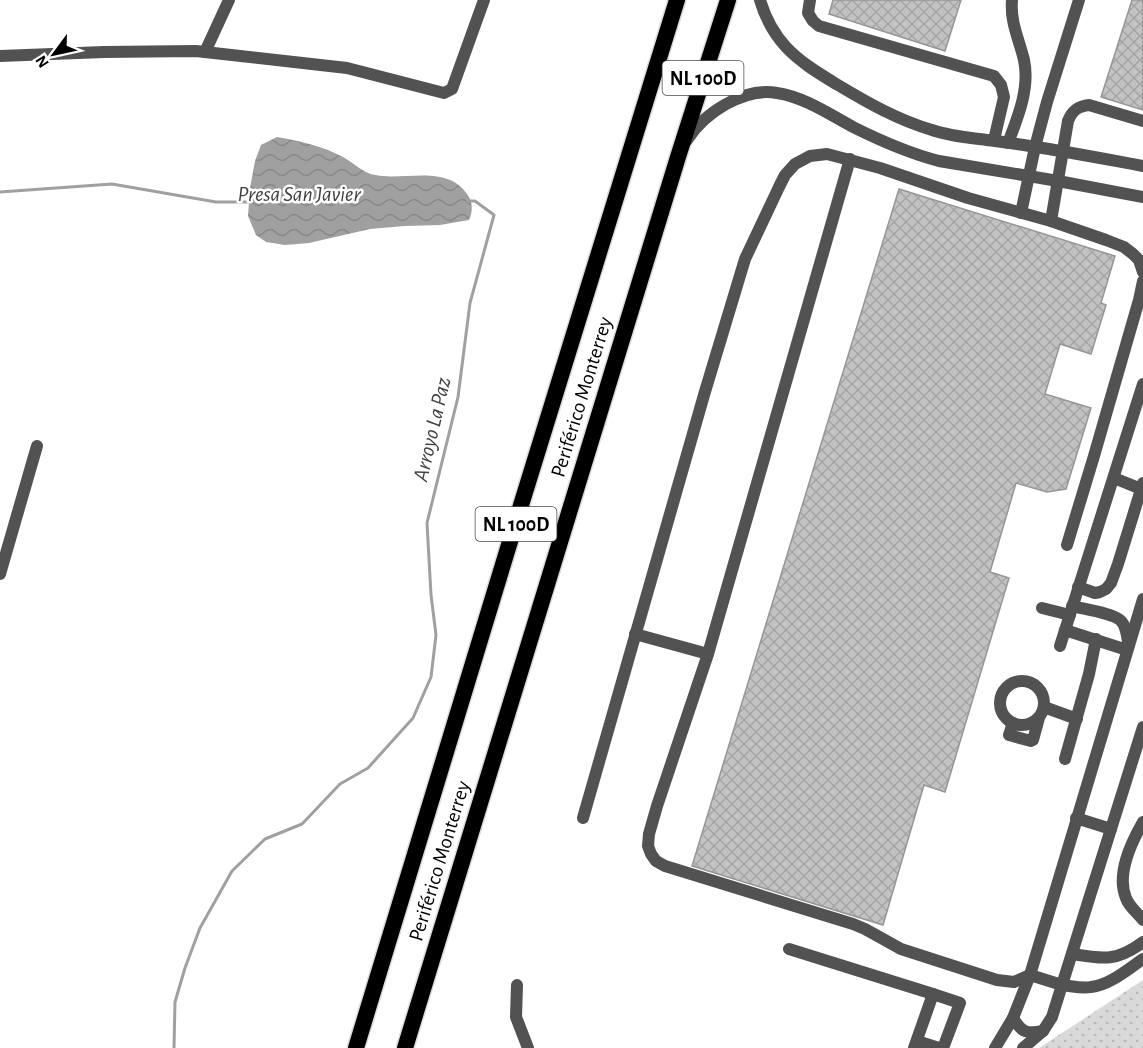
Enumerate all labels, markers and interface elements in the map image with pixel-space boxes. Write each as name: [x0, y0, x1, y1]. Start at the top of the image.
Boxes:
north arrow: [24, 24, 84, 84]
text: N: [33, 53, 52, 71]
road number: NL 100D: [662, 61, 744, 95]
water label: Presa San Javier: [237, 183, 361, 205]
street label: Periférico Monterrey: [547, 315, 616, 480]
water label: Arroyo La Paz: [409, 375, 455, 484]
road number: NL 100D: [476, 507, 556, 541]
street label: Periférico Monterrey: [405, 779, 474, 944]

